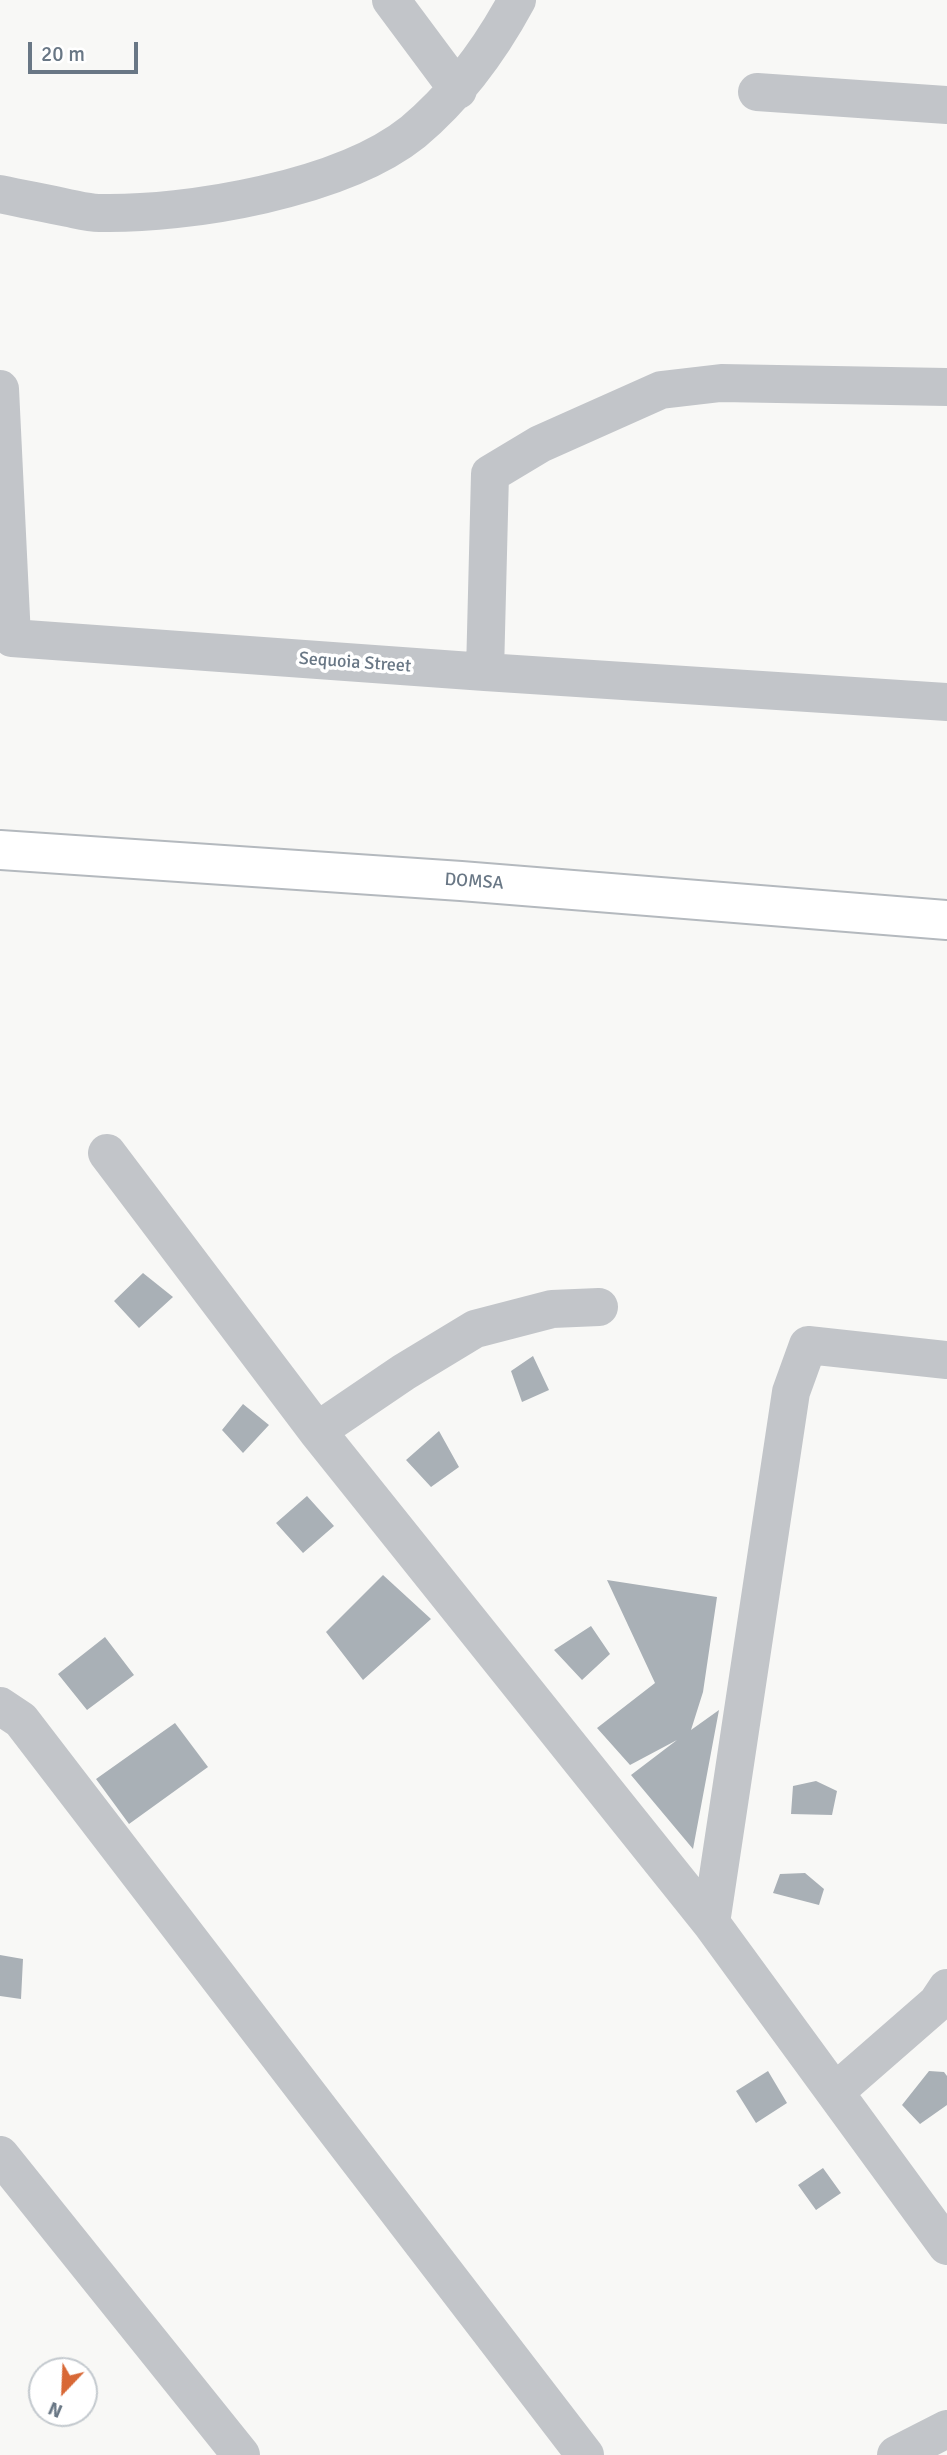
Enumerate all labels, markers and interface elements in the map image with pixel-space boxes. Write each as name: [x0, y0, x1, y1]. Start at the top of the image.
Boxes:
scale bar: [32, 28, 142, 72]
text: 20 m: [41, 41, 85, 67]
street label: Sequoia Street: [298, 648, 412, 678]
street label: DOMSA: [444, 869, 504, 895]
north arrow: [28, 2357, 98, 2427]
text: N: [45, 2396, 66, 2423]

